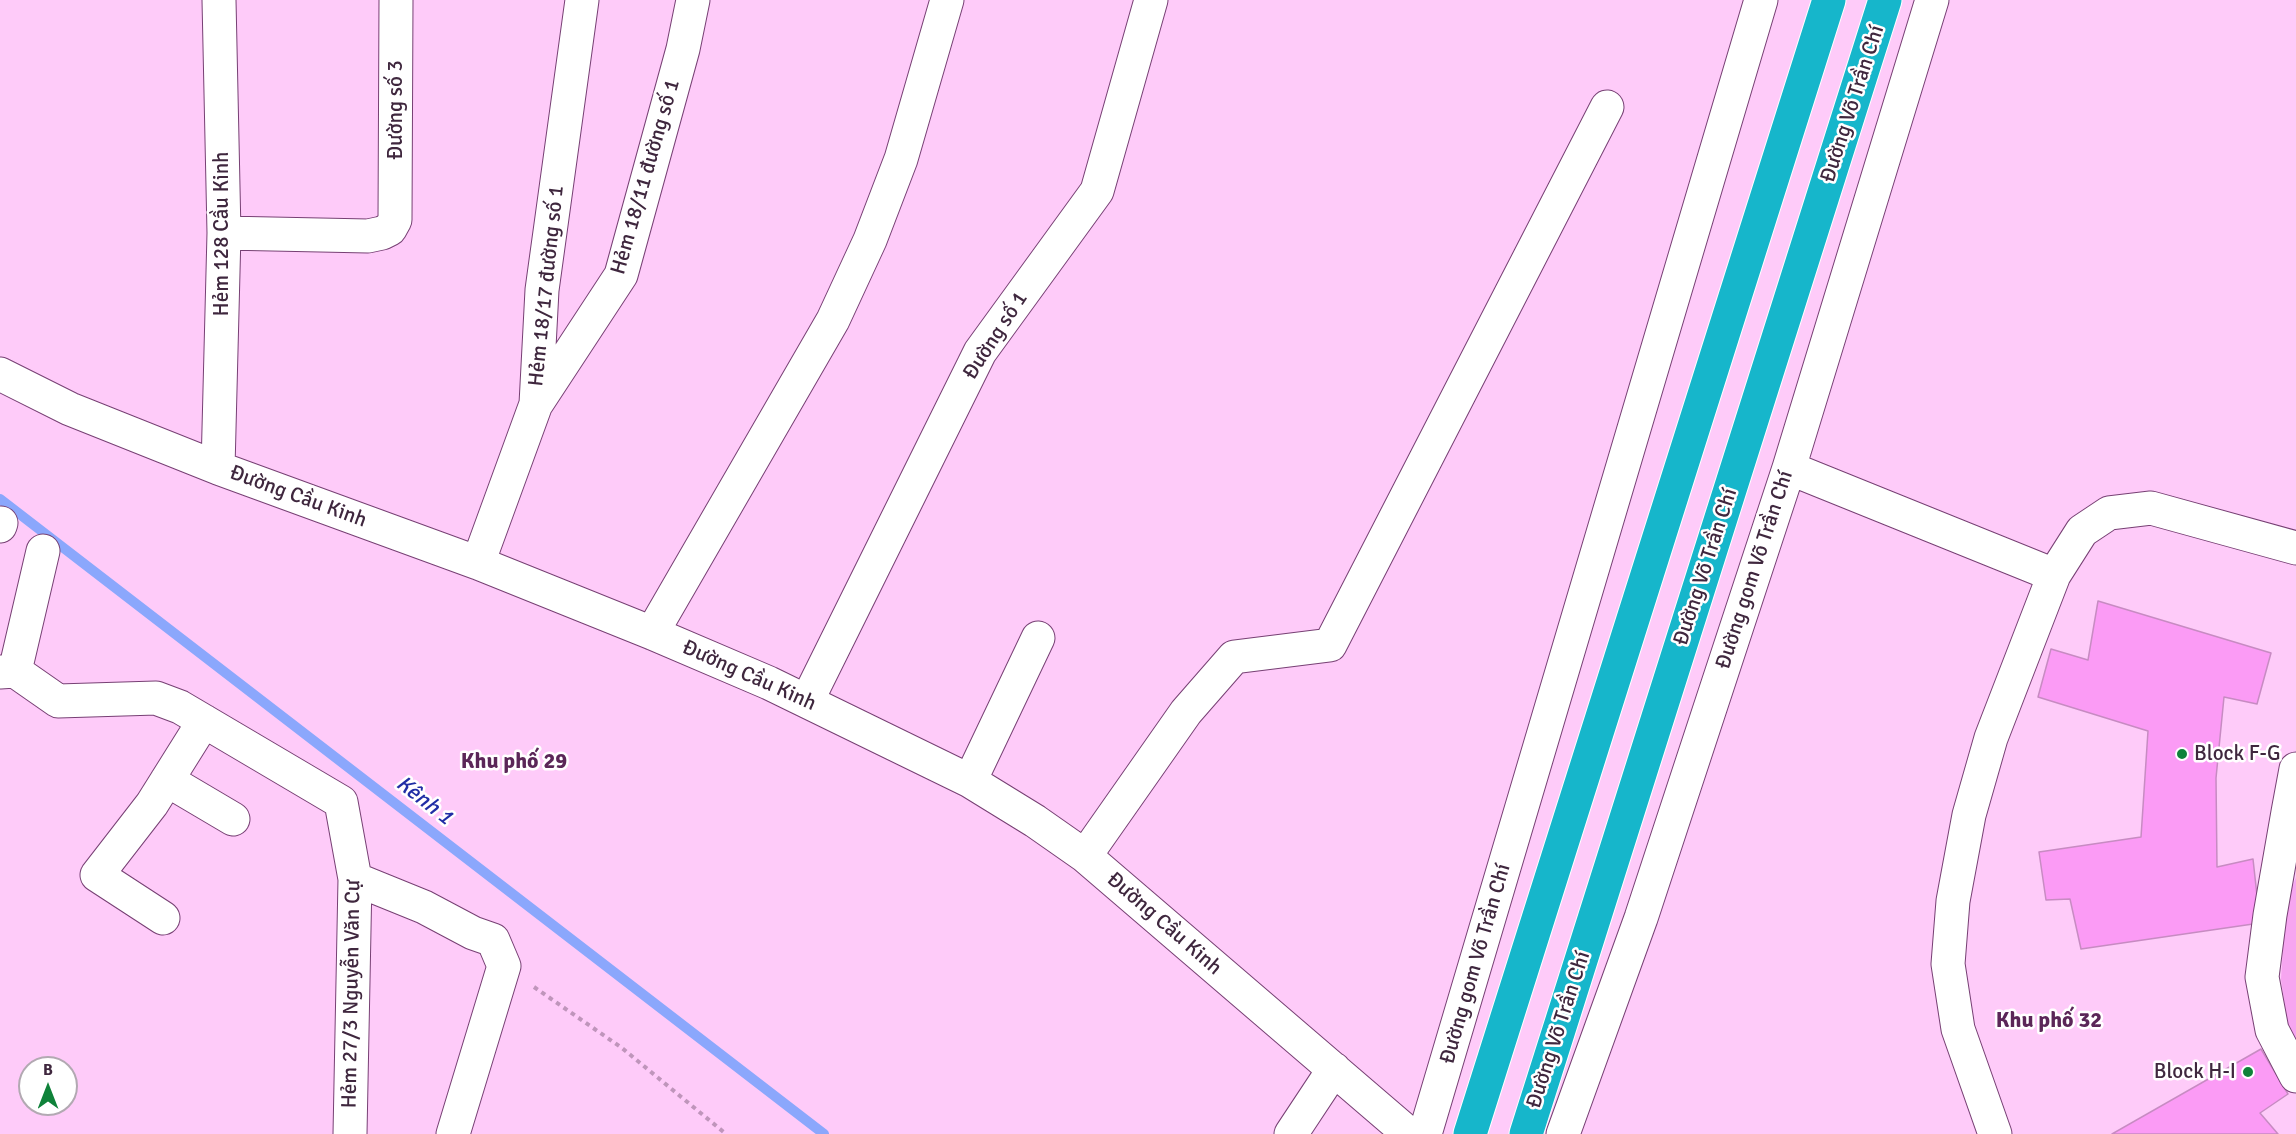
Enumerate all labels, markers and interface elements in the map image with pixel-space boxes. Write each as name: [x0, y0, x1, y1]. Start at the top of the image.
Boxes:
street label: Đường Võ Trần Chí: [1816, 22, 1890, 186]
street label: Đường số 3: [383, 60, 409, 160]
street label: Hẻm 18/11 đường số 1: [606, 77, 686, 277]
street label: Hẻm 128 Cầu Kinh: [209, 151, 235, 317]
street label: Hẻm 18/17 đường số 1: [524, 184, 570, 388]
street label: Đường số 1: [958, 287, 1034, 385]
street label: Đường Cầu Kinh: [226, 461, 370, 533]
street label: Đường gom Võ Trần Chí: [1711, 468, 1799, 672]
street label: Đường Võ Trần Chí: [1669, 485, 1743, 649]
street label: Đường Cầu Kinh: [678, 635, 820, 717]
place label: Block F-G: [2194, 741, 2280, 767]
marker: Block F-G: [2175, 747, 2189, 761]
district label: Khu phố 29: [461, 749, 567, 775]
water label: Kênh 1: [390, 771, 458, 831]
street label: Đường gom Võ Trần Chí: [1435, 861, 1517, 1067]
street label: Đường Cầu Kinh: [1101, 867, 1227, 981]
street label: Hẻm 27/3 Nguyễn Văn Cự: [337, 879, 367, 1109]
street label: Đường Võ Trần Chí: [1522, 948, 1596, 1112]
district label: Khu phố 32: [1996, 1008, 2102, 1034]
north arrow: [18, 1056, 78, 1116]
place label: Block H-I: [2154, 1059, 2236, 1085]
text: B: [43, 1060, 53, 1080]
marker: Block H-I: [2241, 1065, 2255, 1079]

